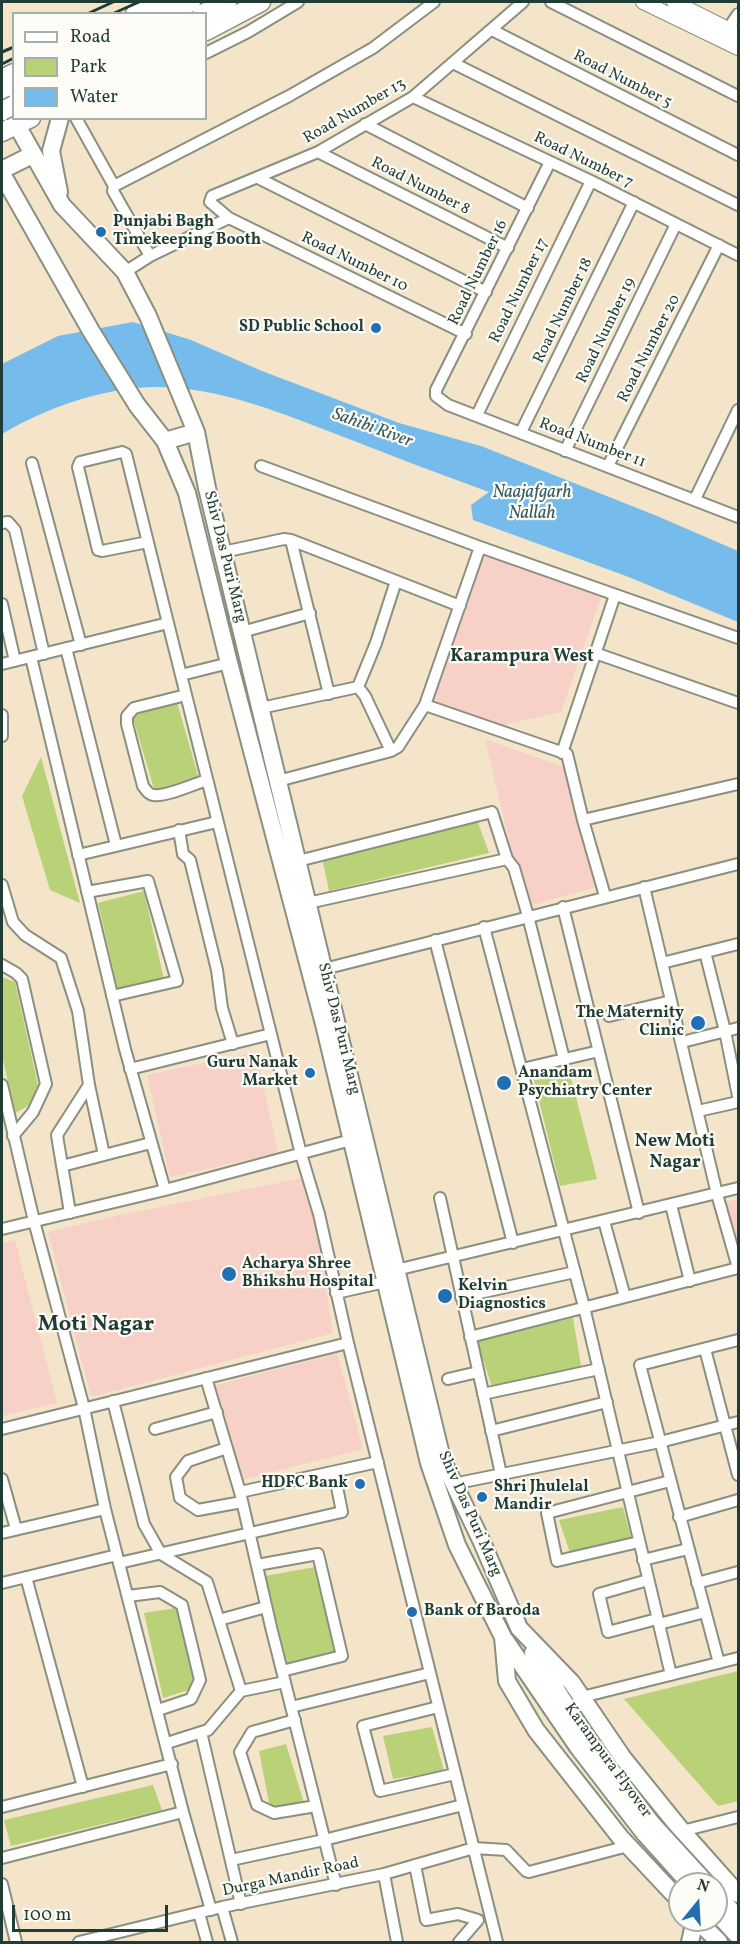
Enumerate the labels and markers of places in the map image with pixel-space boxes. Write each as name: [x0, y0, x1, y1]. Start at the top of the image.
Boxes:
place label: Punjabi Bagh Timekeeping Booth: [113, 213, 261, 251]
marker: Punjabi Bagh Timekeeping Booth: [94, 225, 108, 239]
place label: SD Public School: [239, 318, 364, 338]
marker: SD Public School: [369, 321, 383, 335]
place label: The Maternity Clinic: [575, 1004, 684, 1042]
marker: The Maternity Clinic: [689, 1014, 707, 1032]
place label: Guru Nanak Market: [207, 1054, 298, 1092]
place label: Anandam Psychiatry Center: [518, 1064, 652, 1102]
marker: Guru Nanak Market: [303, 1066, 317, 1080]
marker: Anandam Psychiatry Center: [495, 1074, 513, 1092]
place label: Acharya Shree Bhikshu Hospital: [242, 1255, 374, 1293]
marker: Acharya Shree Bhikshu Hospital: [220, 1265, 238, 1283]
place label: Kelvin Diagnostics: [458, 1277, 546, 1315]
marker: Kelvin Diagnostics: [436, 1287, 454, 1305]
place label: HDFC Bank: [261, 1474, 348, 1494]
marker: HDFC Bank: [353, 1477, 367, 1491]
place label: Shri Jhulelal Mandir: [494, 1478, 589, 1516]
marker: Shri Jhulelal Mandir: [475, 1490, 489, 1504]
place label: Bank of Baroda: [424, 1602, 540, 1622]
marker: Bank of Baroda: [405, 1605, 419, 1619]

